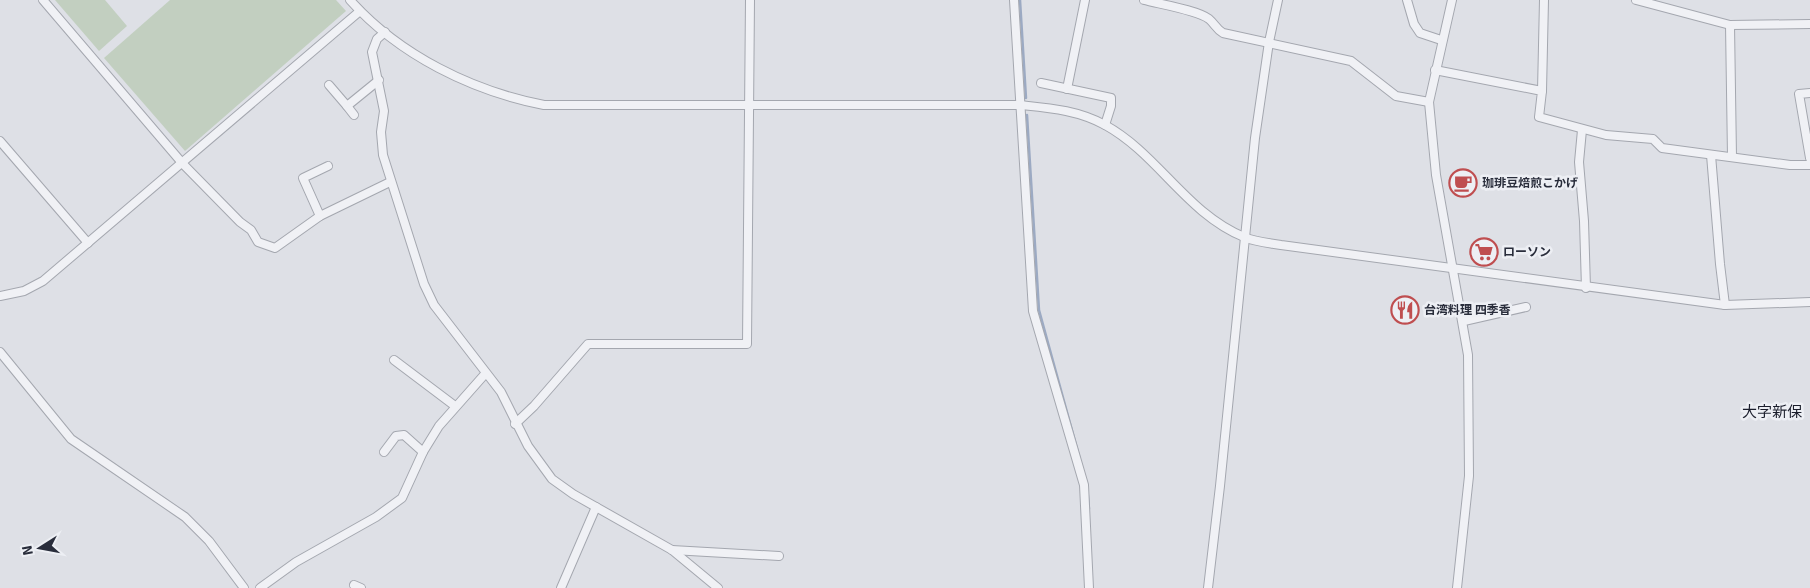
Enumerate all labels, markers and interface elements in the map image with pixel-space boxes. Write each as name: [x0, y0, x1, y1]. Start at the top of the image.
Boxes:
cafe icon: 珈琲豆焙煎こかげ: [1448, 168, 1478, 198]
place label: 珈琲豆焙煎こかげ: [1482, 176, 1578, 191]
supermarket icon: ローソン: [1469, 237, 1499, 267]
place label: ローソン: [1503, 245, 1551, 260]
restaurant icon: 台湾料理 四季香: [1390, 295, 1420, 325]
place label: 台湾料理 四季香: [1424, 303, 1511, 318]
district label: 大字新保: [1742, 403, 1802, 421]
north arrow: [15, 523, 65, 573]
text: N: [18, 544, 37, 557]

